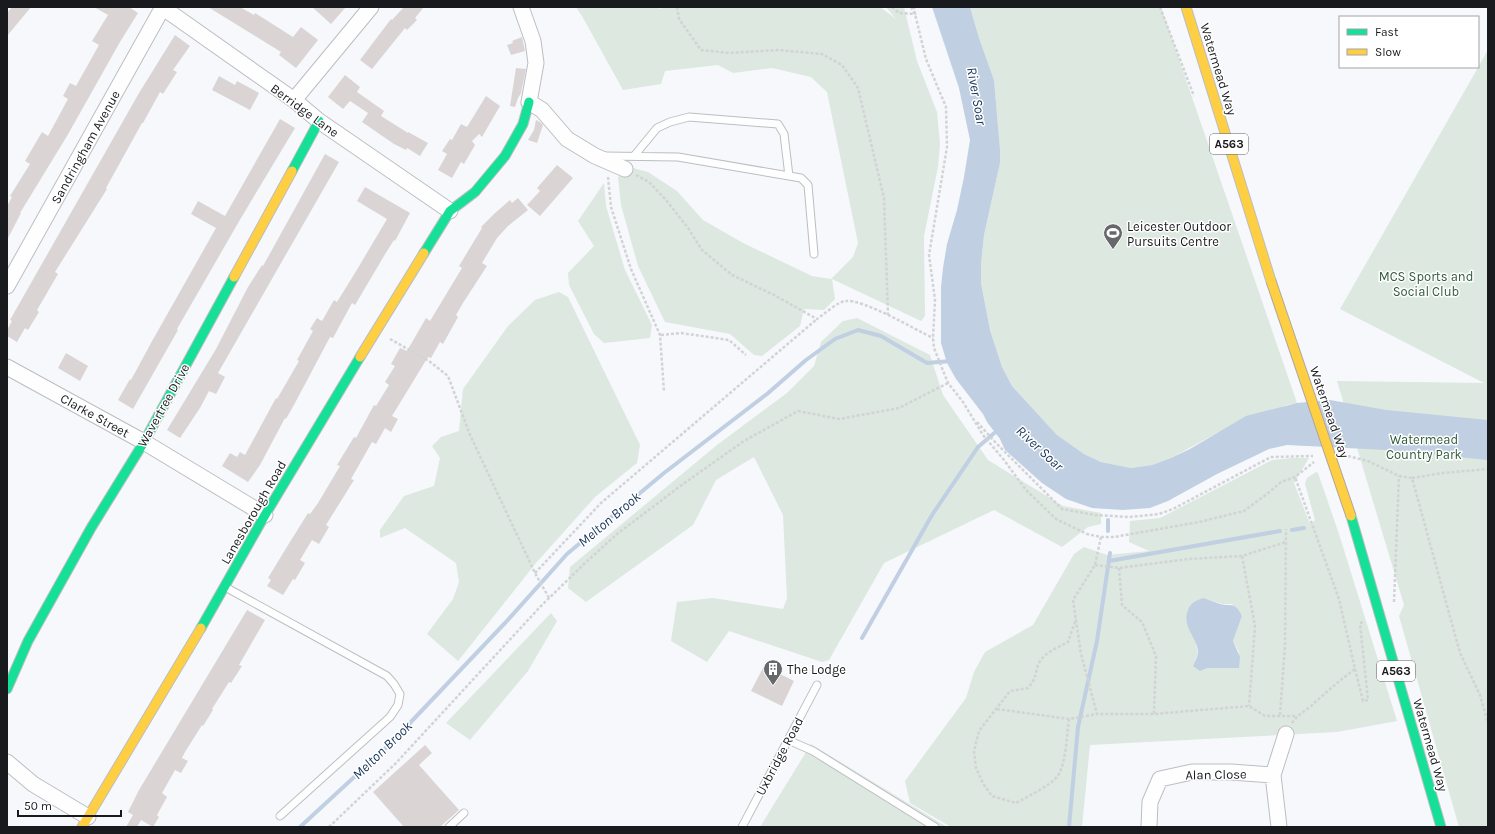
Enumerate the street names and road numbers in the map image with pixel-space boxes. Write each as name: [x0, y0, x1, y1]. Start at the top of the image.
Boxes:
street label: Watermead Way: [1197, 21, 1240, 117]
street label: Berridge Lane: [268, 81, 342, 140]
street label: Sandringham Avenue: [48, 88, 123, 207]
road number: A563: [1210, 134, 1248, 154]
street label: Wavertree Drive: [134, 361, 193, 449]
street label: Watermead Way: [1307, 364, 1352, 460]
street label: Clarke Street: [58, 390, 132, 441]
street label: Lanesborough Road: [218, 458, 289, 567]
road number: A563: [1377, 661, 1415, 681]
street label: Watermead Way: [1410, 697, 1451, 793]
street label: Uxbridge Road: [753, 715, 806, 798]
street label: Alan Close: [1185, 766, 1247, 783]

